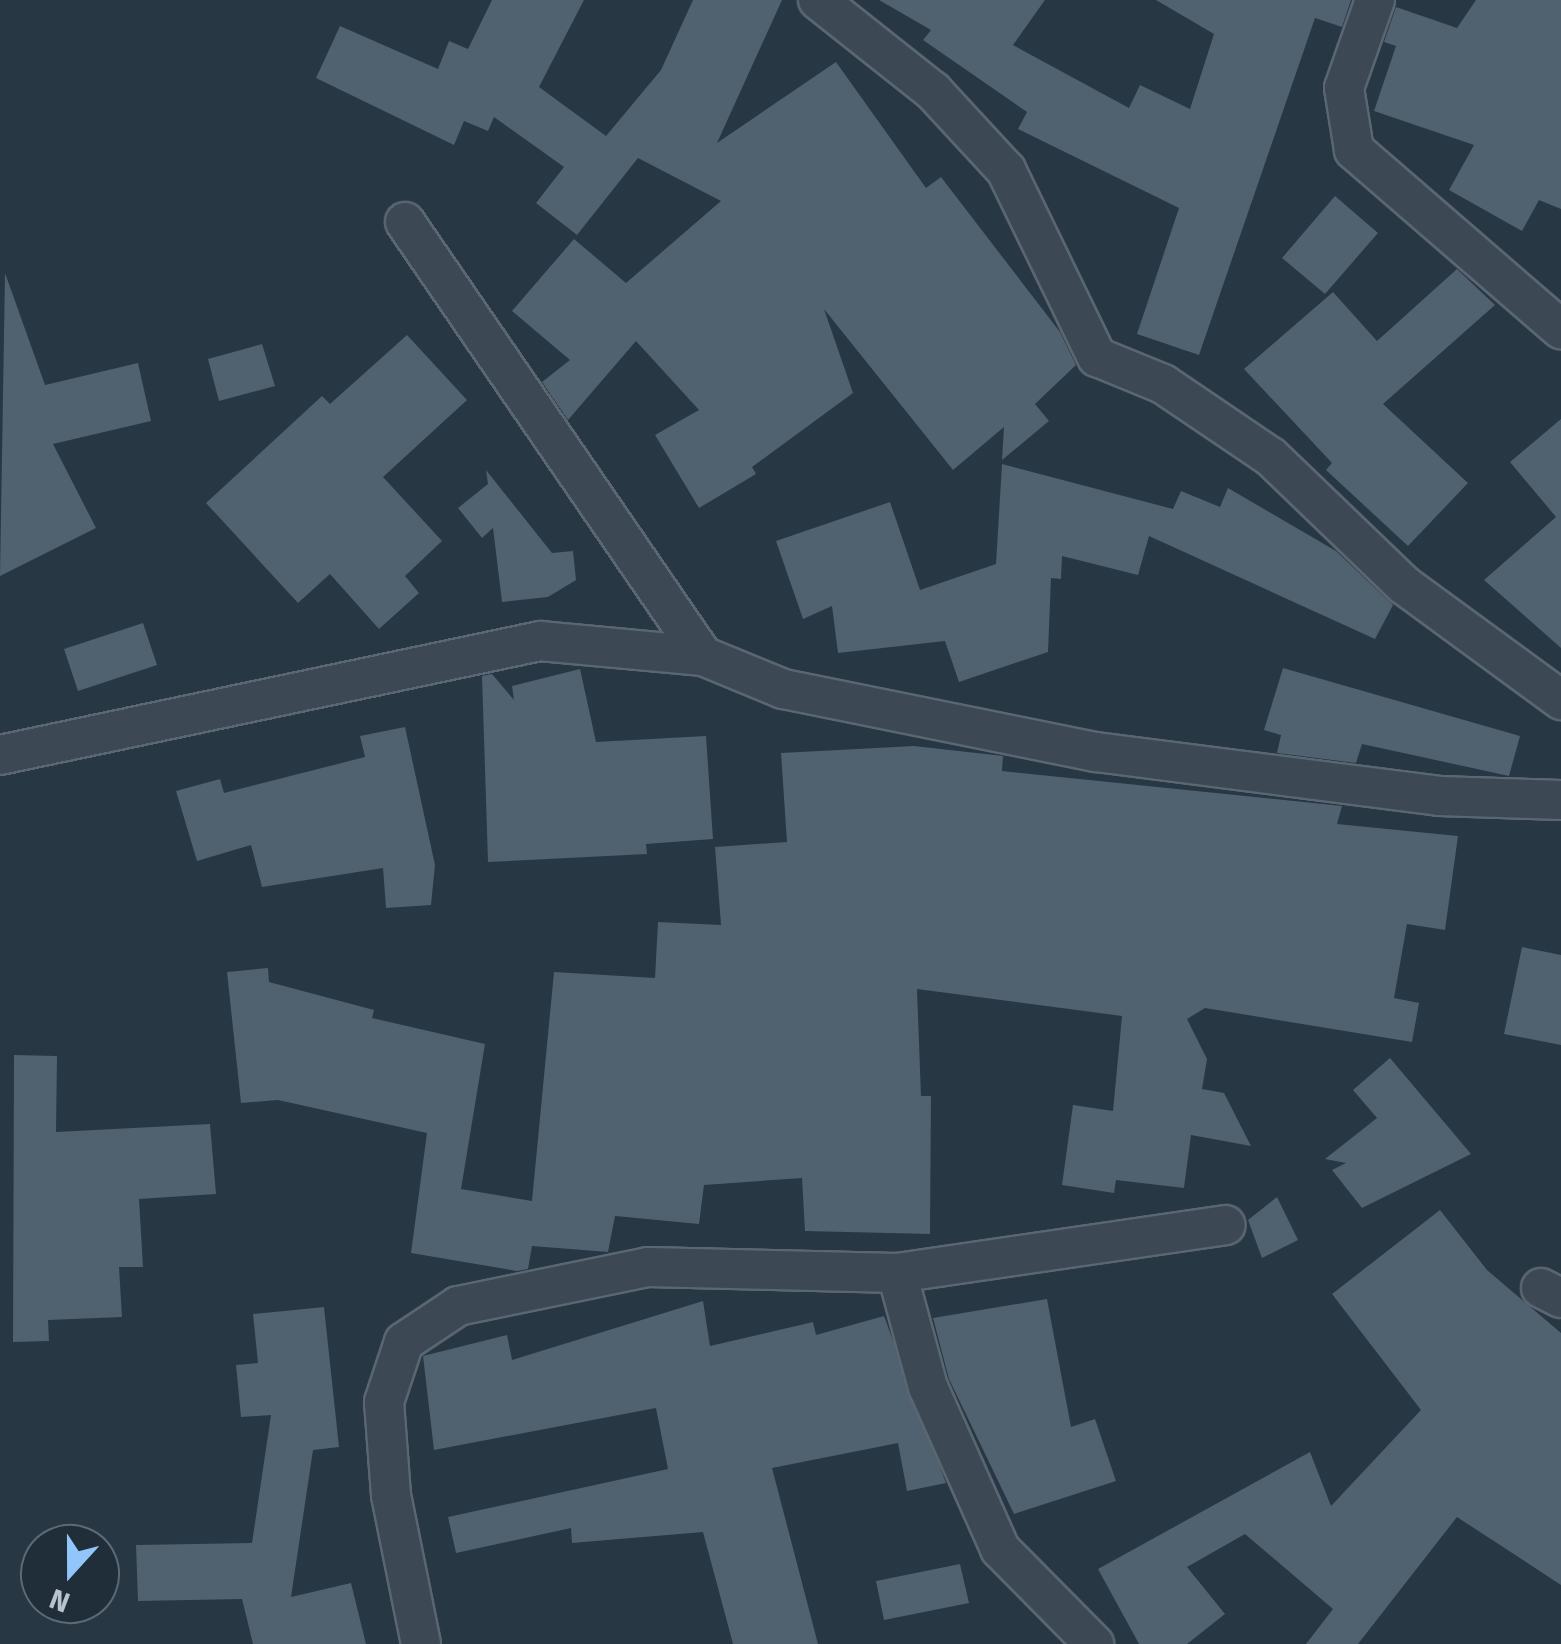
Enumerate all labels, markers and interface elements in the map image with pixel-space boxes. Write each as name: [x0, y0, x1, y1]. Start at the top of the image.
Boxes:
north arrow: [20, 1524, 120, 1624]
text: N: [45, 1582, 74, 1619]

